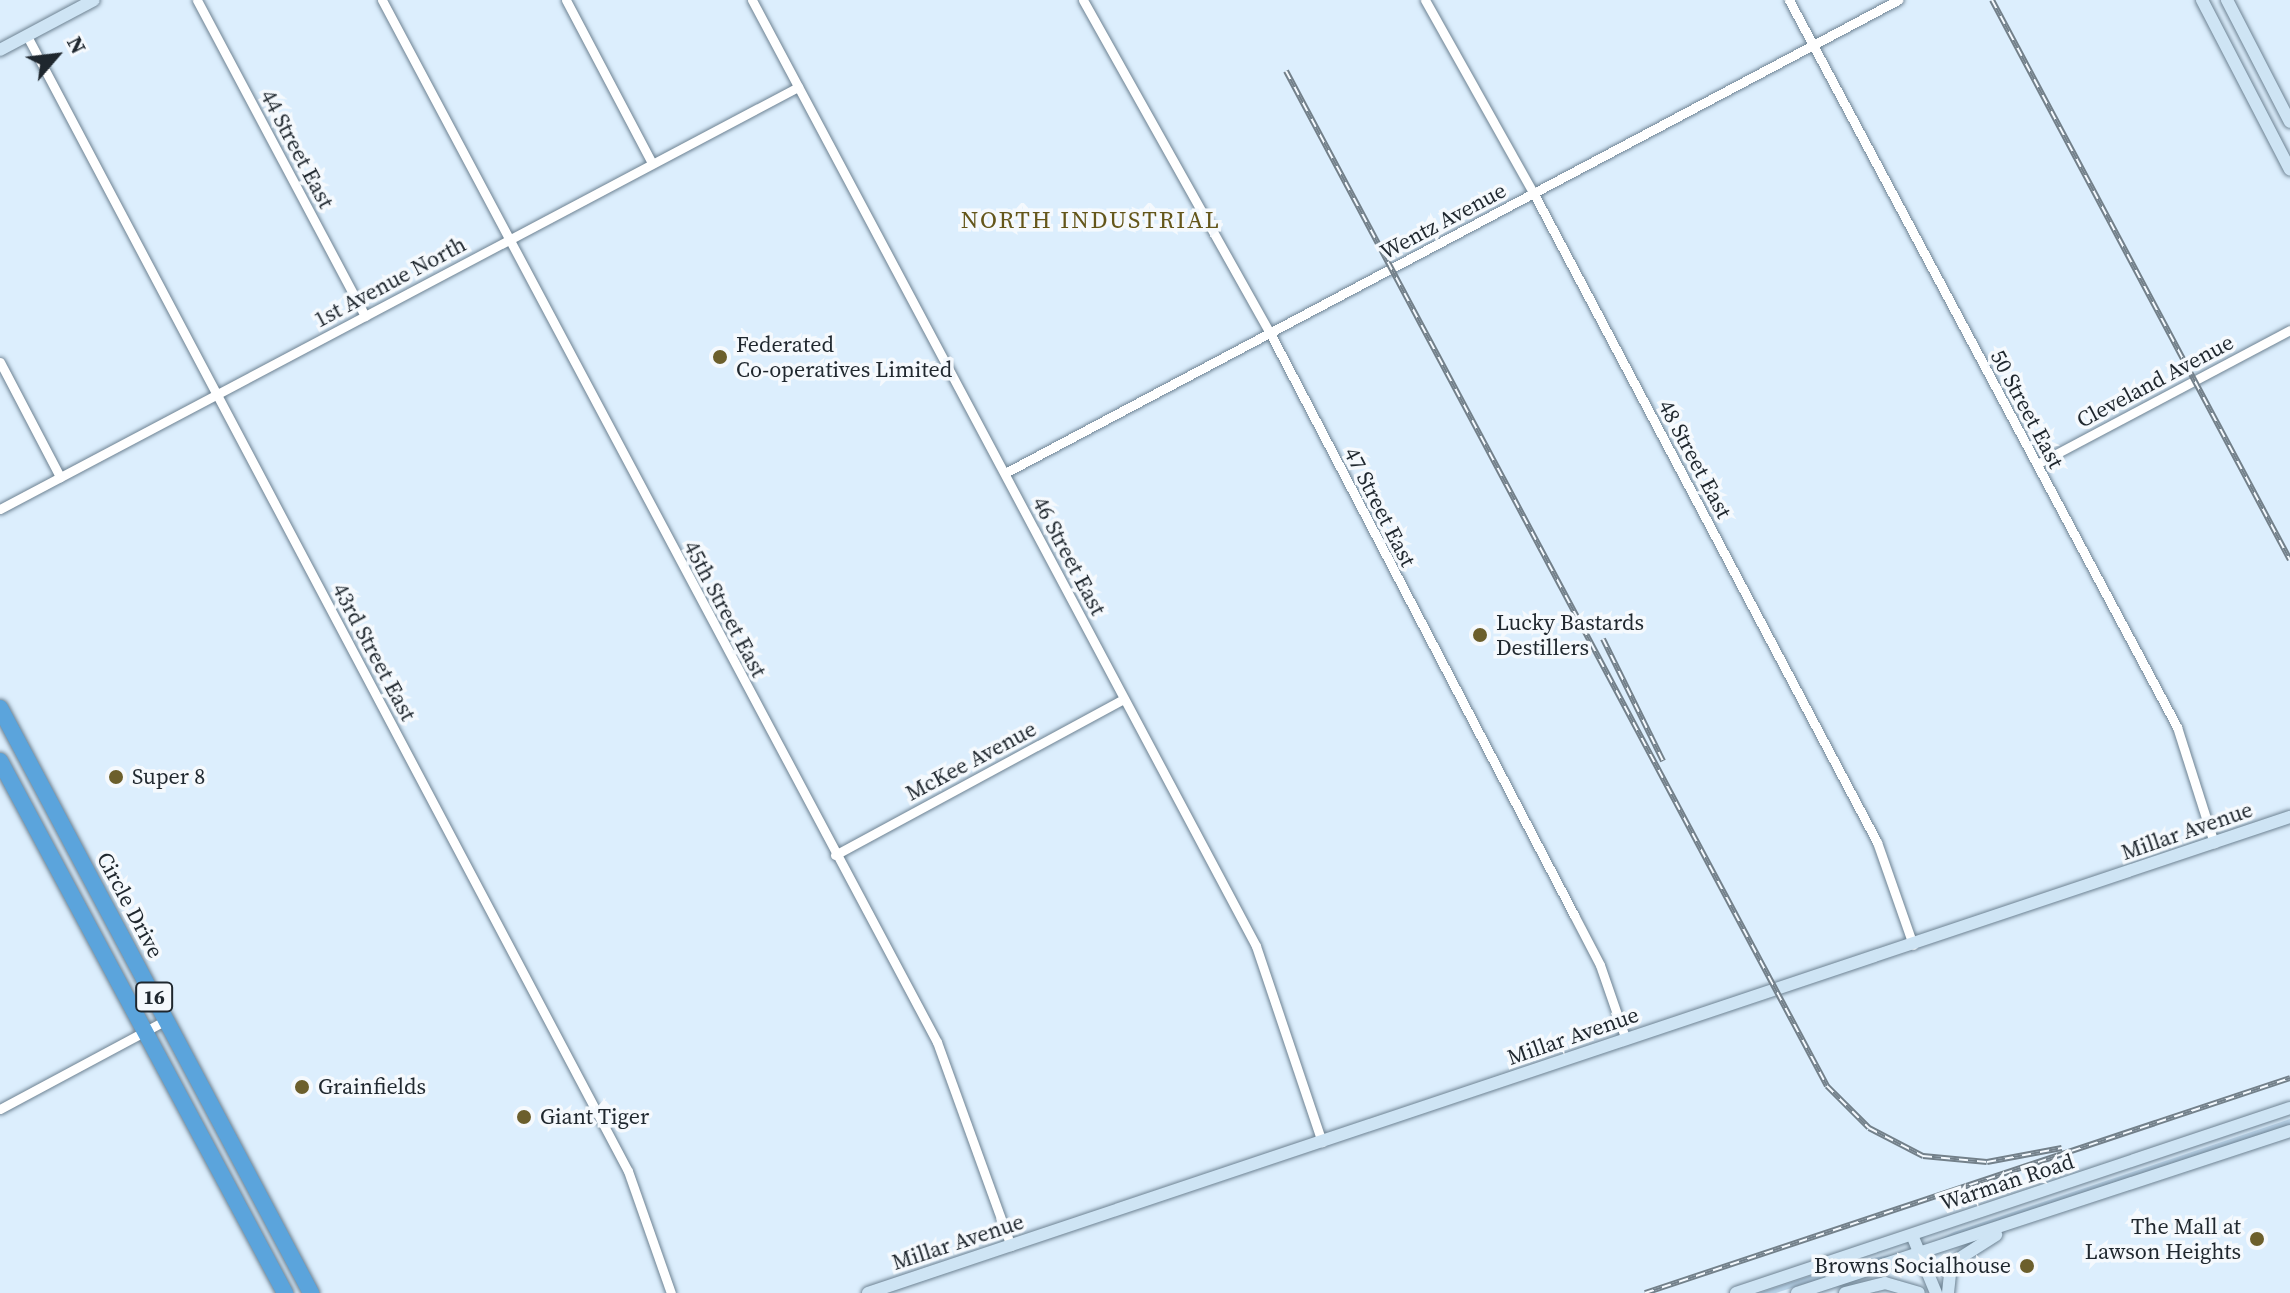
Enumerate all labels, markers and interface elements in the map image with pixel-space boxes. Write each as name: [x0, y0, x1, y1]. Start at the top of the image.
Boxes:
north arrow: [16, 16, 96, 96]
text: N: [60, 31, 94, 59]
street label: 44 Street East: [255, 85, 339, 213]
street label: Wentz Avenue: [1376, 177, 1510, 265]
district label: NORTH INDUSTRIAL: [961, 206, 1221, 234]
street label: 1st Avenue North: [310, 231, 470, 333]
street label: Cleveland Avenue: [2072, 329, 2238, 433]
place label: Federated Co-operatives Limited: [736, 331, 952, 382]
street label: 50 Street East: [1985, 345, 2069, 473]
marker: Federated Co-operatives Limited: [711, 348, 729, 366]
street label: 48 Street East: [1653, 395, 1737, 523]
street label: 47 Street East: [1339, 443, 1421, 571]
street label: 46 Street East: [1027, 492, 1111, 620]
street label: 45th Street East: [678, 536, 772, 682]
street label: 43rd Street East: [327, 579, 421, 725]
place label: Lucky Bastards Destillers: [1496, 609, 1644, 660]
marker: Lucky Bastards Destillers: [1471, 626, 1489, 644]
street label: McKee Avenue: [901, 716, 1041, 806]
place label: Super 8: [132, 764, 205, 790]
marker: Super 8: [107, 768, 125, 786]
street label: Millar Avenue: [2118, 796, 2256, 866]
street label: Circle Drive: [91, 848, 169, 962]
road number: 16: [134, 981, 174, 1013]
street label: Millar Avenue: [1504, 1001, 1642, 1071]
place label: Grainfields: [318, 1074, 426, 1100]
marker: Grainfields: [293, 1078, 311, 1096]
place label: Giant Tiger: [540, 1104, 650, 1130]
marker: Giant Tiger: [515, 1108, 533, 1126]
street label: Warman Road: [1937, 1148, 2077, 1216]
street label: Millar Avenue: [889, 1208, 1027, 1276]
place label: The Mall at Lawson Heights: [2085, 1213, 2241, 1264]
marker: The Mall at Lawson Heights: [2248, 1230, 2266, 1248]
place label: Browns Socialhouse: [1814, 1253, 2011, 1279]
marker: Browns Socialhouse: [2018, 1257, 2036, 1275]

